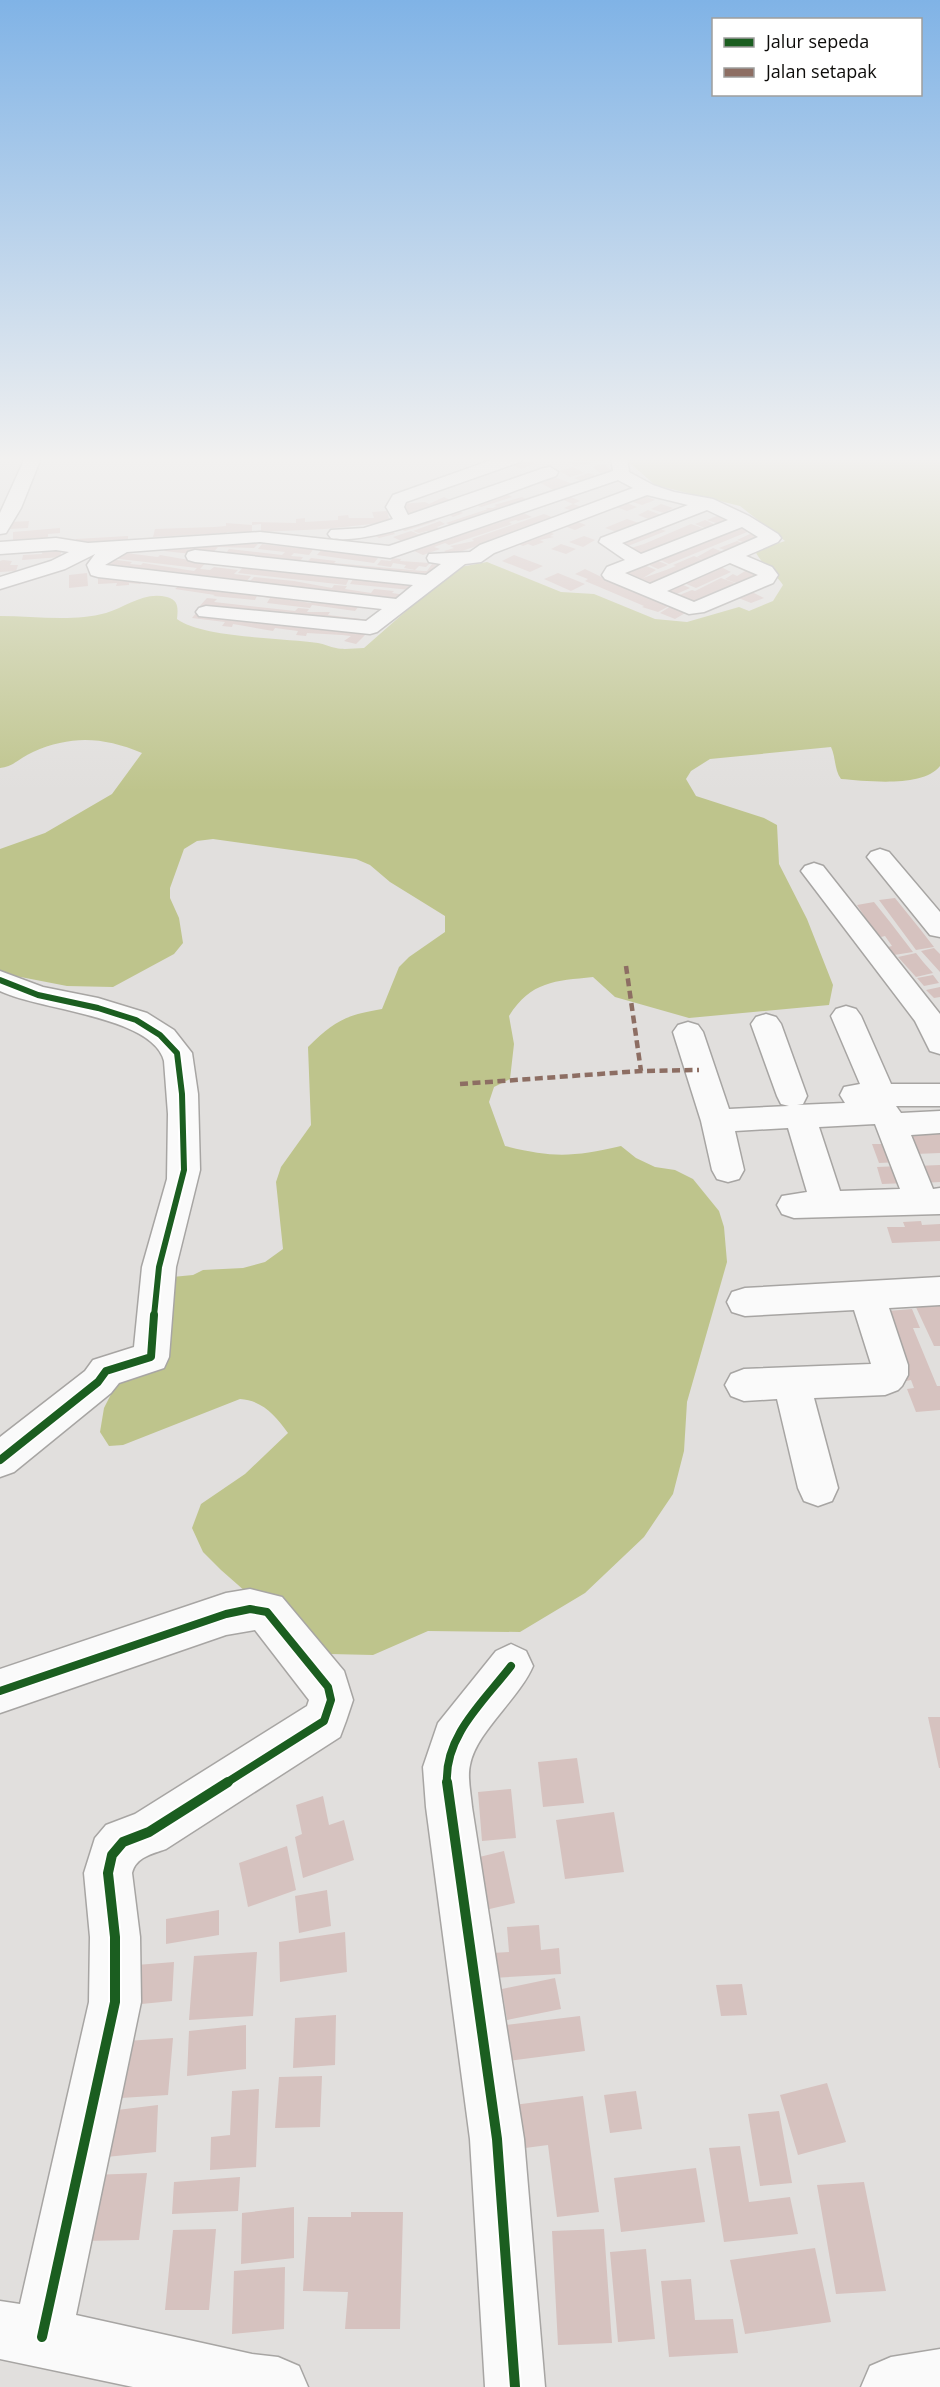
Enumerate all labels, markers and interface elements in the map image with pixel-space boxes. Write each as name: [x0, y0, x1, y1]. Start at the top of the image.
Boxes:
legend: [712, 18, 922, 96]
text: Jalur sepeda: [764, 29, 869, 53]
text: Jalan setapak: [764, 59, 877, 83]

